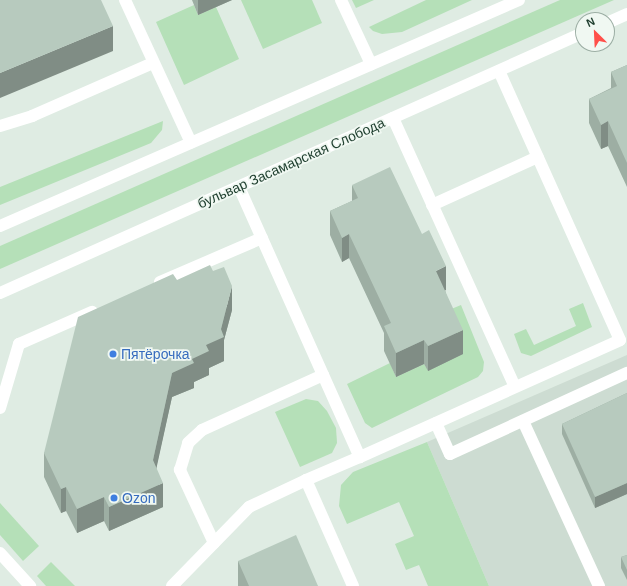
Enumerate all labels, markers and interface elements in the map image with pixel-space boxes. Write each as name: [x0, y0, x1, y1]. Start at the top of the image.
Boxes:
north arrow: [575, 12, 615, 52]
text: N: [584, 15, 597, 29]
street label: бульвар Засамарская Слобода: [195, 114, 387, 212]
place label: Пятёрочка: [121, 346, 190, 362]
marker: Пятёрочка: [108, 349, 118, 359]
place label: Ozon: [122, 490, 155, 506]
marker: Ozon: [109, 493, 119, 503]

